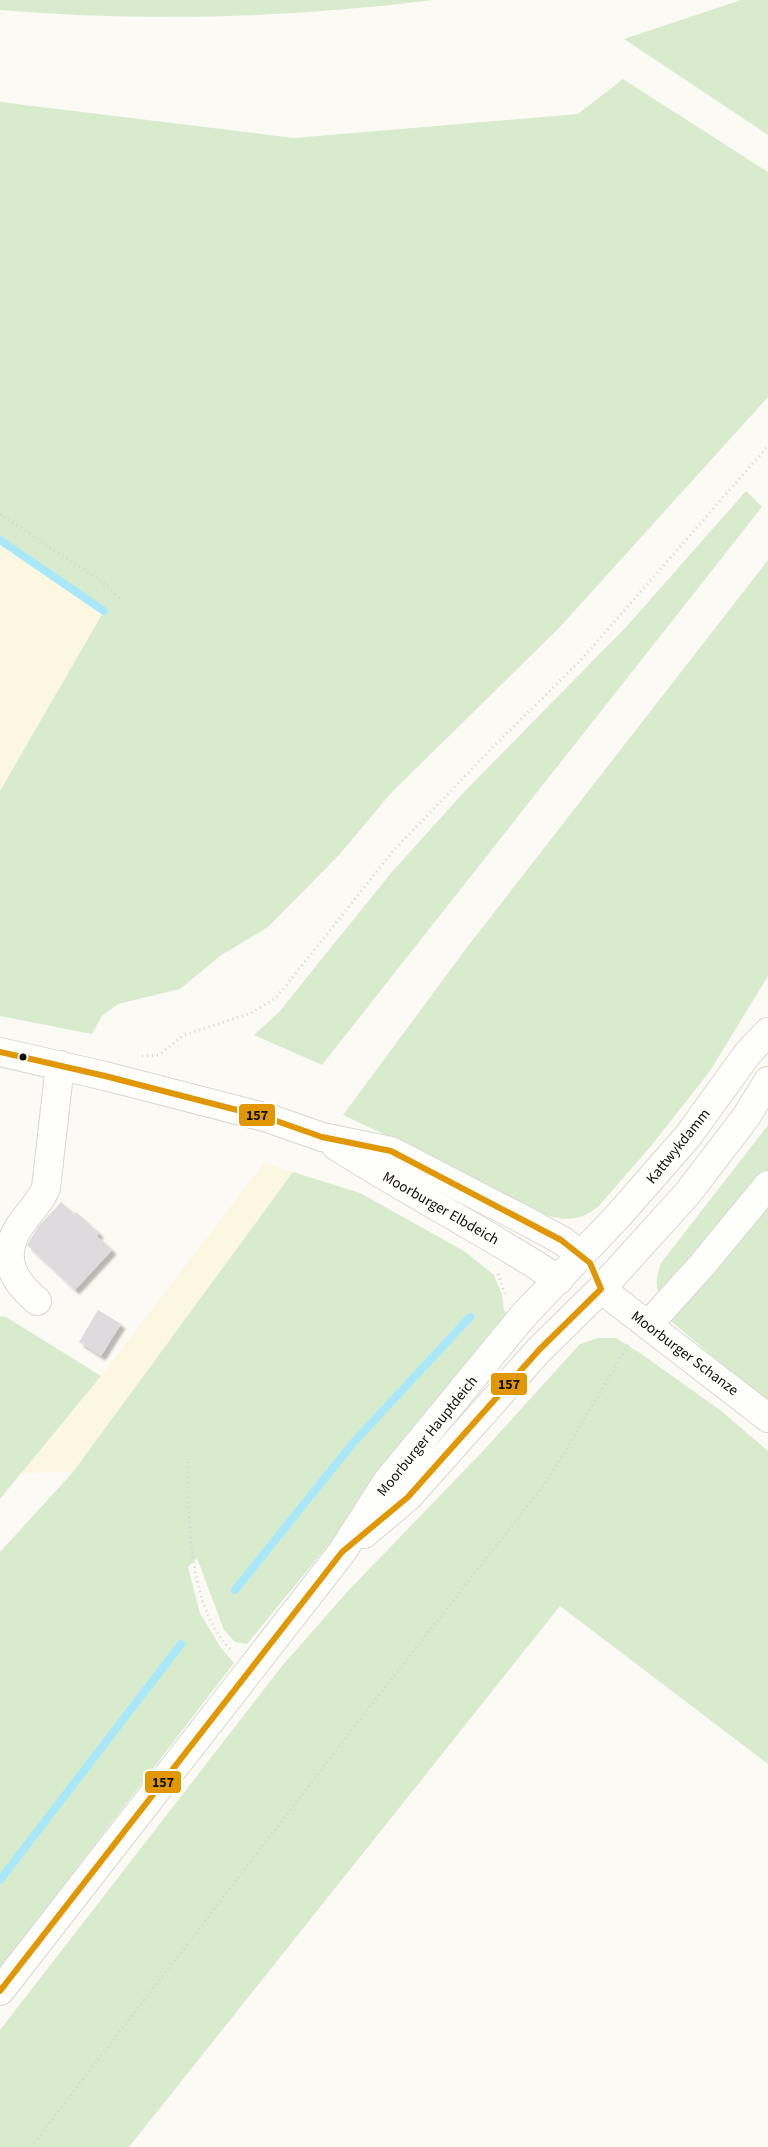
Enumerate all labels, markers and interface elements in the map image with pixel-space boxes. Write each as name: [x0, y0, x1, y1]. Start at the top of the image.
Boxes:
unlabelled marker: [18, 1052, 28, 1062]
line badge: 157: [238, 1103, 276, 1127]
street label: Kattwykdamm: [641, 1104, 715, 1189]
text: 157: [246, 1106, 268, 1126]
street label: Moorburger Elbdeich: [379, 1166, 503, 1250]
street label: Moorburger Schanze: [627, 1306, 743, 1401]
street label: Moorburger Hauptdeich: [372, 1372, 483, 1501]
line badge: 157: [490, 1372, 528, 1396]
text: 157: [498, 1375, 520, 1395]
line badge: 157: [144, 1770, 182, 1794]
text: 157: [152, 1773, 174, 1793]

